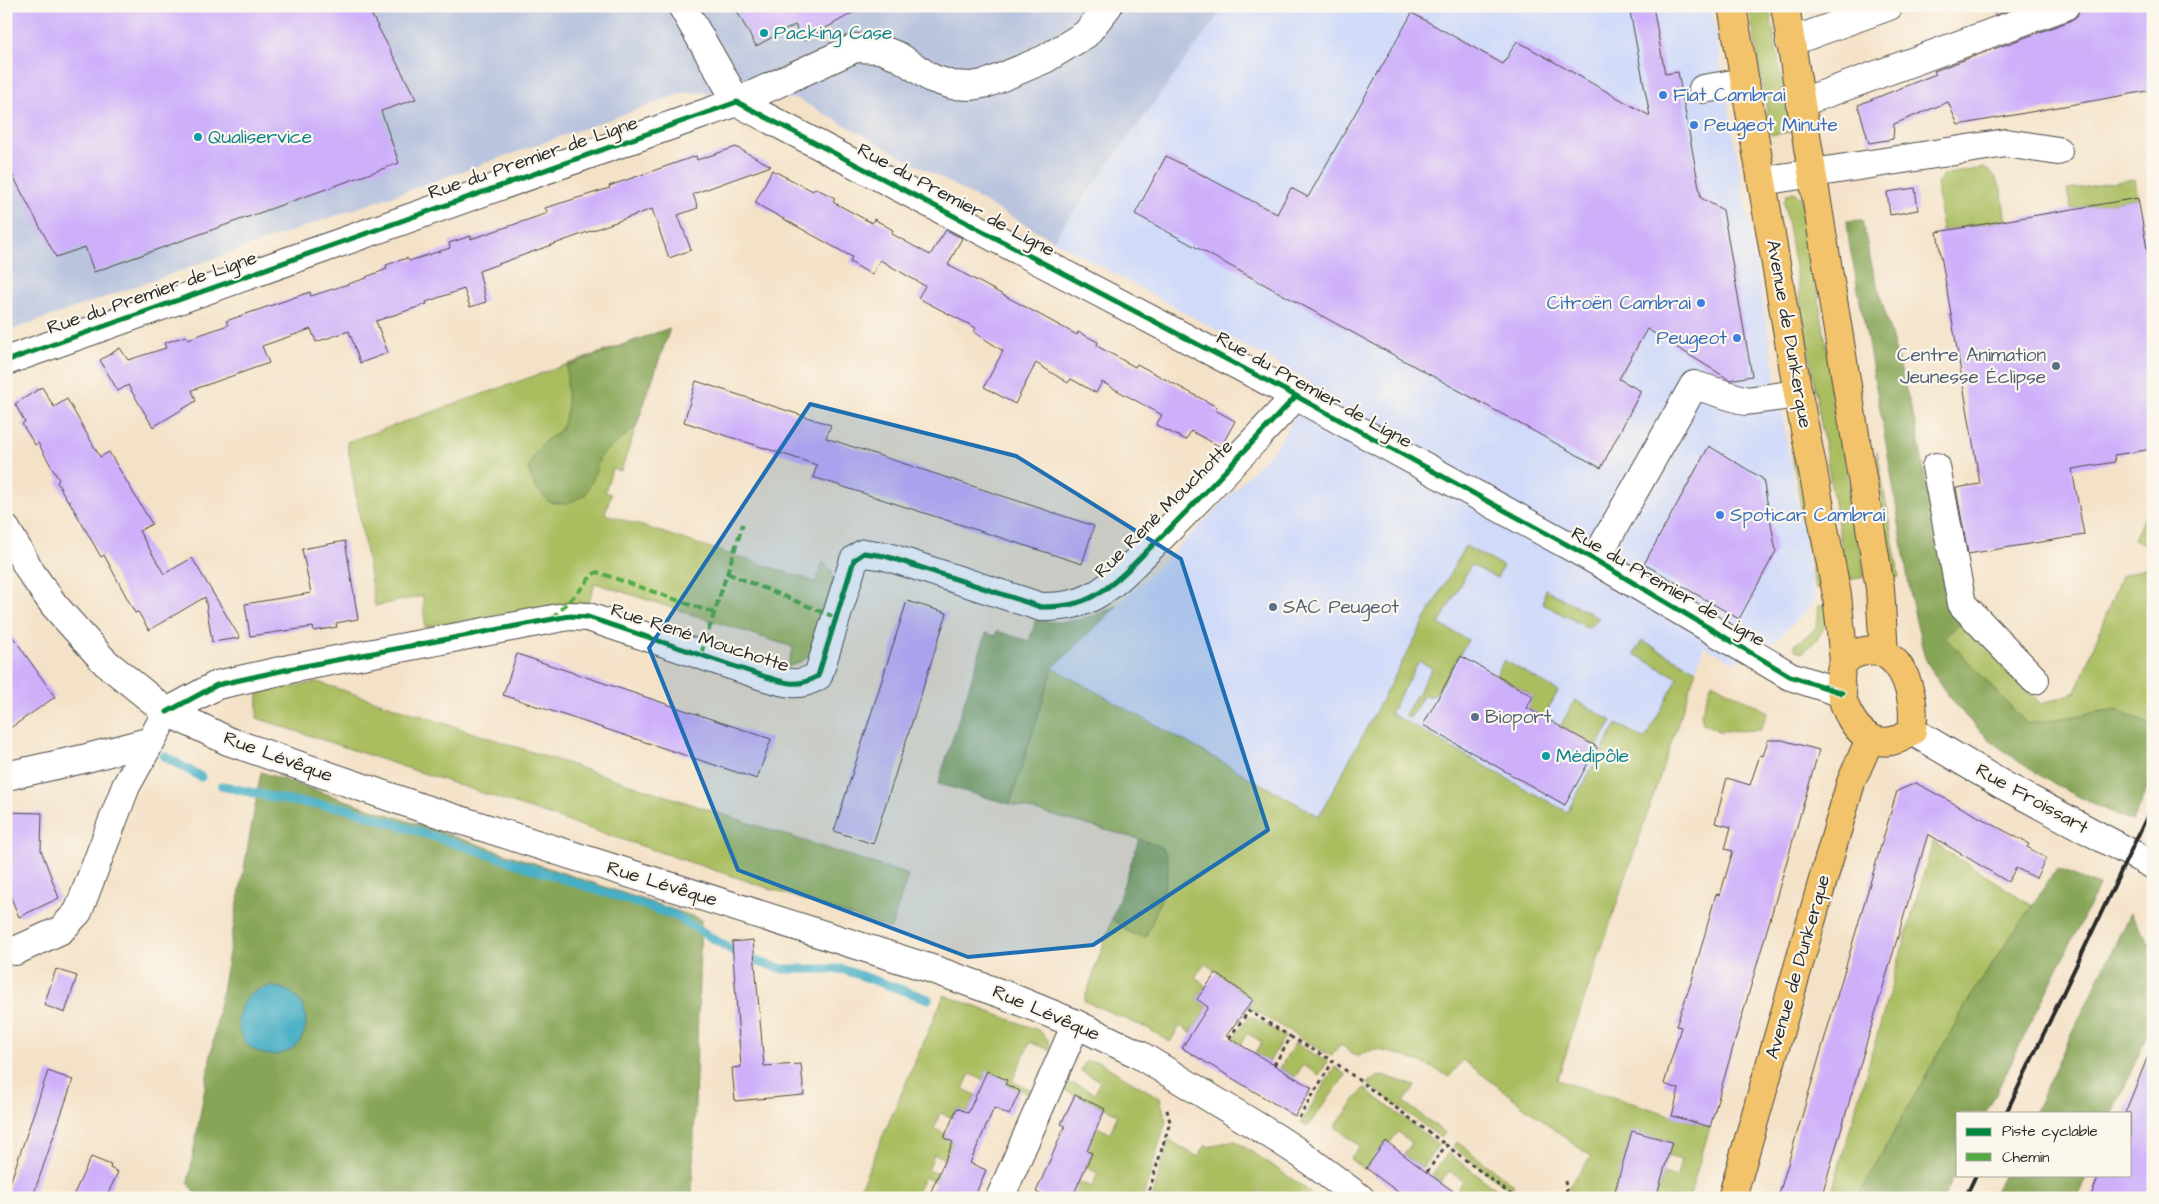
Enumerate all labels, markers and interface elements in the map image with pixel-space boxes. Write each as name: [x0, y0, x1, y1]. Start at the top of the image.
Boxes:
place label: Packing Case: [774, 20, 892, 48]
marker: Packing Case: [758, 27, 770, 39]
place label: Fiat Cambrai: [1673, 82, 1786, 109]
marker: Fiat Cambrai: [1657, 89, 1669, 101]
street label: Rue du Premier de Ligne: [424, 109, 642, 208]
place label: Peugeot Minute: [1704, 112, 1838, 140]
marker: Peugeot Minute: [1688, 119, 1700, 131]
place label: Qualiservice: [208, 124, 312, 151]
marker: Qualiservice: [192, 131, 204, 143]
street label: Rue du Premier de Ligne: [852, 136, 1060, 264]
street label: Avenue de Dunkerque: [1759, 238, 1819, 430]
street label: Rue du Premier de Ligne: [43, 244, 261, 343]
place label: Citroën Cambrai: [1547, 290, 1691, 317]
marker: Citroën Cambrai: [1695, 297, 1707, 309]
street label: Rue du Premier de Ligne: [1211, 325, 1417, 456]
place label: Peugeot: [1657, 325, 1727, 353]
marker: Peugeot: [1731, 332, 1743, 344]
place label: Centre Animation Jeunesse Éclipse: [1897, 342, 2046, 391]
marker: Centre Animation Jeunesse Éclipse: [2050, 360, 2062, 372]
street label: Rue René Mouchotte: [1089, 434, 1239, 584]
place label: Spoticar Cambrai: [1730, 502, 1886, 529]
marker: Spoticar Cambrai: [1714, 509, 1726, 521]
street label: Rue du Premier de Ligne: [1565, 520, 1770, 655]
place label: SAC Peugeot: [1283, 594, 1399, 622]
street label: Rue René Mouchotte: [607, 596, 793, 680]
marker: SAC Peugeot: [1267, 601, 1279, 613]
place label: Bioport: [1485, 704, 1552, 731]
marker: Bioport: [1469, 711, 1481, 723]
street label: Rue Lévêque: [220, 725, 336, 789]
place label: Médipôle: [1556, 743, 1629, 770]
marker: Médipôle: [1540, 750, 1552, 762]
street label: Rue Froissart: [1971, 757, 2094, 841]
street label: Rue Lévêque: [603, 854, 721, 914]
street label: Avenue de Dunkerque: [1759, 872, 1837, 1062]
street label: Rue Lévêque: [988, 978, 1104, 1048]
legend: [1956, 1112, 2132, 1176]
text: Piste cyclable: [2002, 1121, 2098, 1143]
text: Chemin: [2002, 1147, 2050, 1168]

